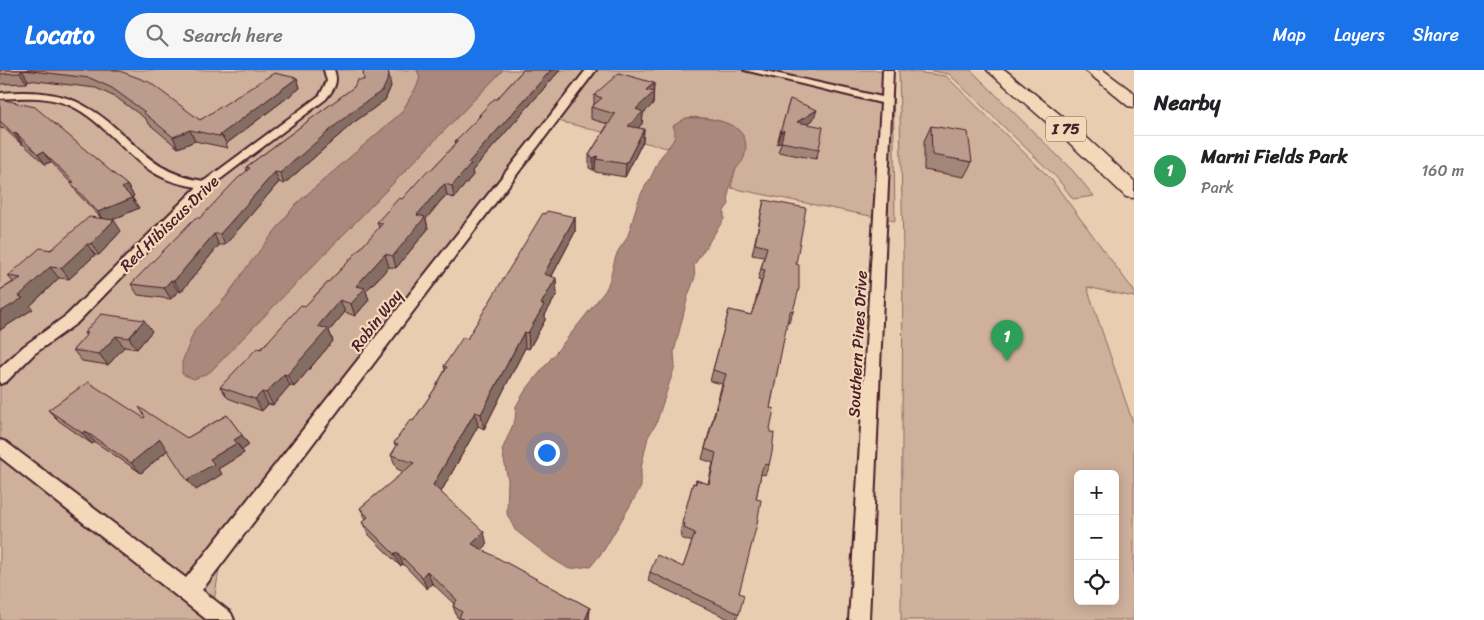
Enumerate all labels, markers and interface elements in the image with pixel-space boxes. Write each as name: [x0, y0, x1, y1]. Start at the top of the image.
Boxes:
search box: [125, 13, 475, 58]
text: Locato: [25, 14, 95, 56]
text: Search here: [183, 19, 283, 52]
text: Map: [1273, 19, 1306, 51]
text: Layers: [1334, 19, 1385, 51]
text: Share: [1413, 19, 1459, 51]
icon: search: [143, 21, 171, 49]
text: Nearby: [1154, 84, 1220, 122]
road number: I 75: [1046, 116, 1086, 142]
text: Marni Fields Park: [1201, 140, 1348, 173]
text: 1: [1167, 156, 1173, 185]
text: 160 m: [1421, 156, 1464, 185]
street label: Red Hibiscus Drive: [113, 168, 226, 279]
text: Park: [1201, 173, 1234, 202]
street label: Southern Pines Drive: [839, 270, 876, 418]
street label: Robin Way: [343, 282, 411, 358]
pin: 1: [991, 320, 1023, 361]
your location: [534, 440, 560, 466]
map controls: [1074, 470, 1119, 605]
button: +: [1074, 470, 1119, 515]
button: −: [1074, 515, 1119, 560]
button: locate: [1074, 560, 1119, 605]

